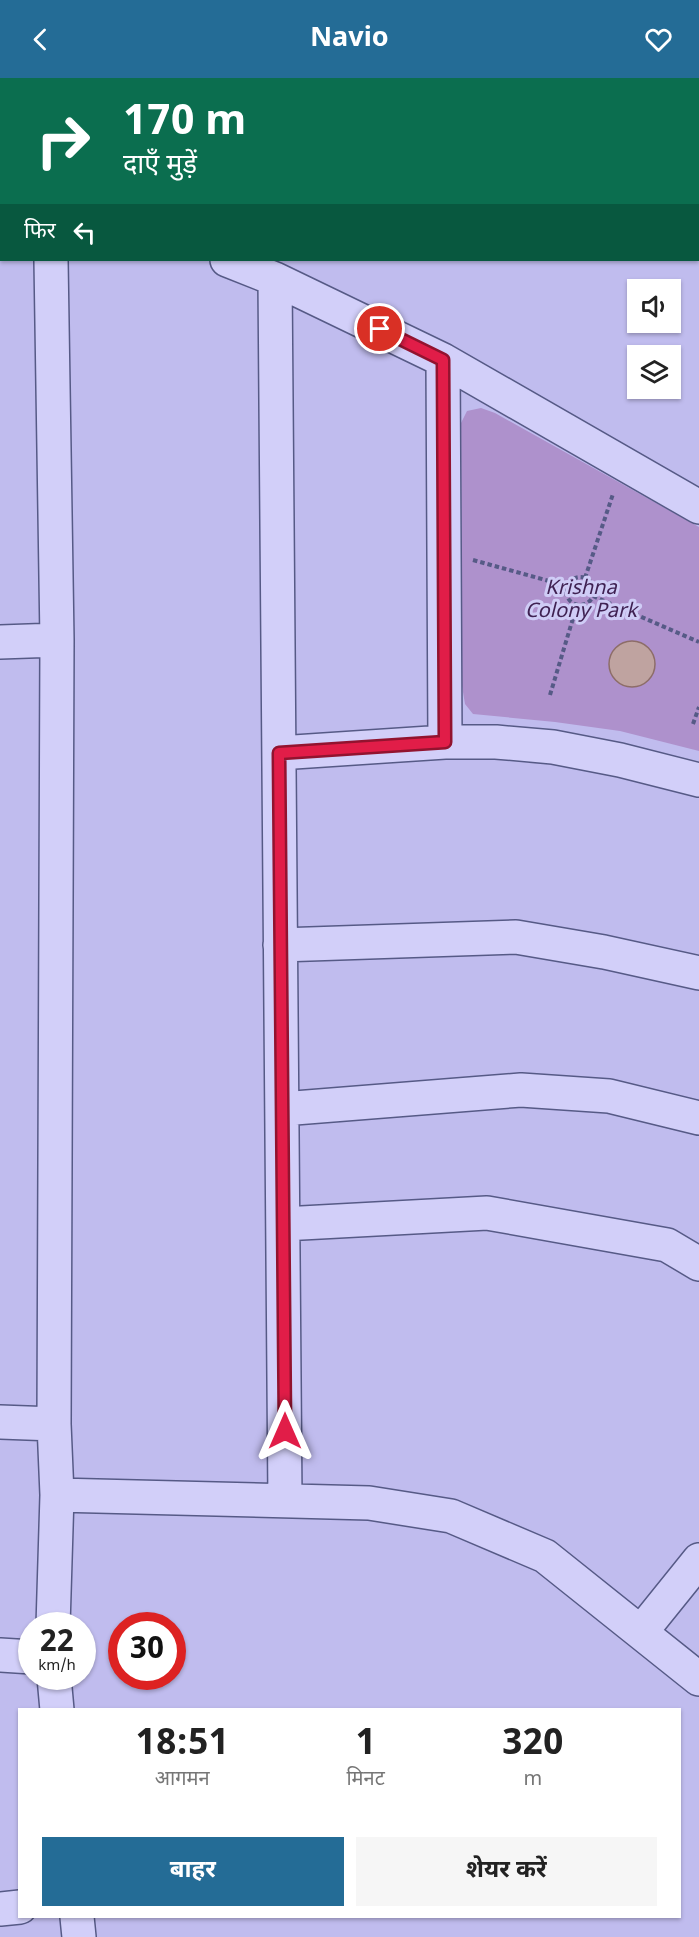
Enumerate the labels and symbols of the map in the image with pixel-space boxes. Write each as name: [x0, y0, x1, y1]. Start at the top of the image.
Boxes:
pin: [354, 303, 405, 354]
park label: Krishna Colony Park: [525, 576, 639, 625]
position arrow: [253, 1399, 317, 1463]
speed limit sign: 30: [108, 1612, 186, 1690]

